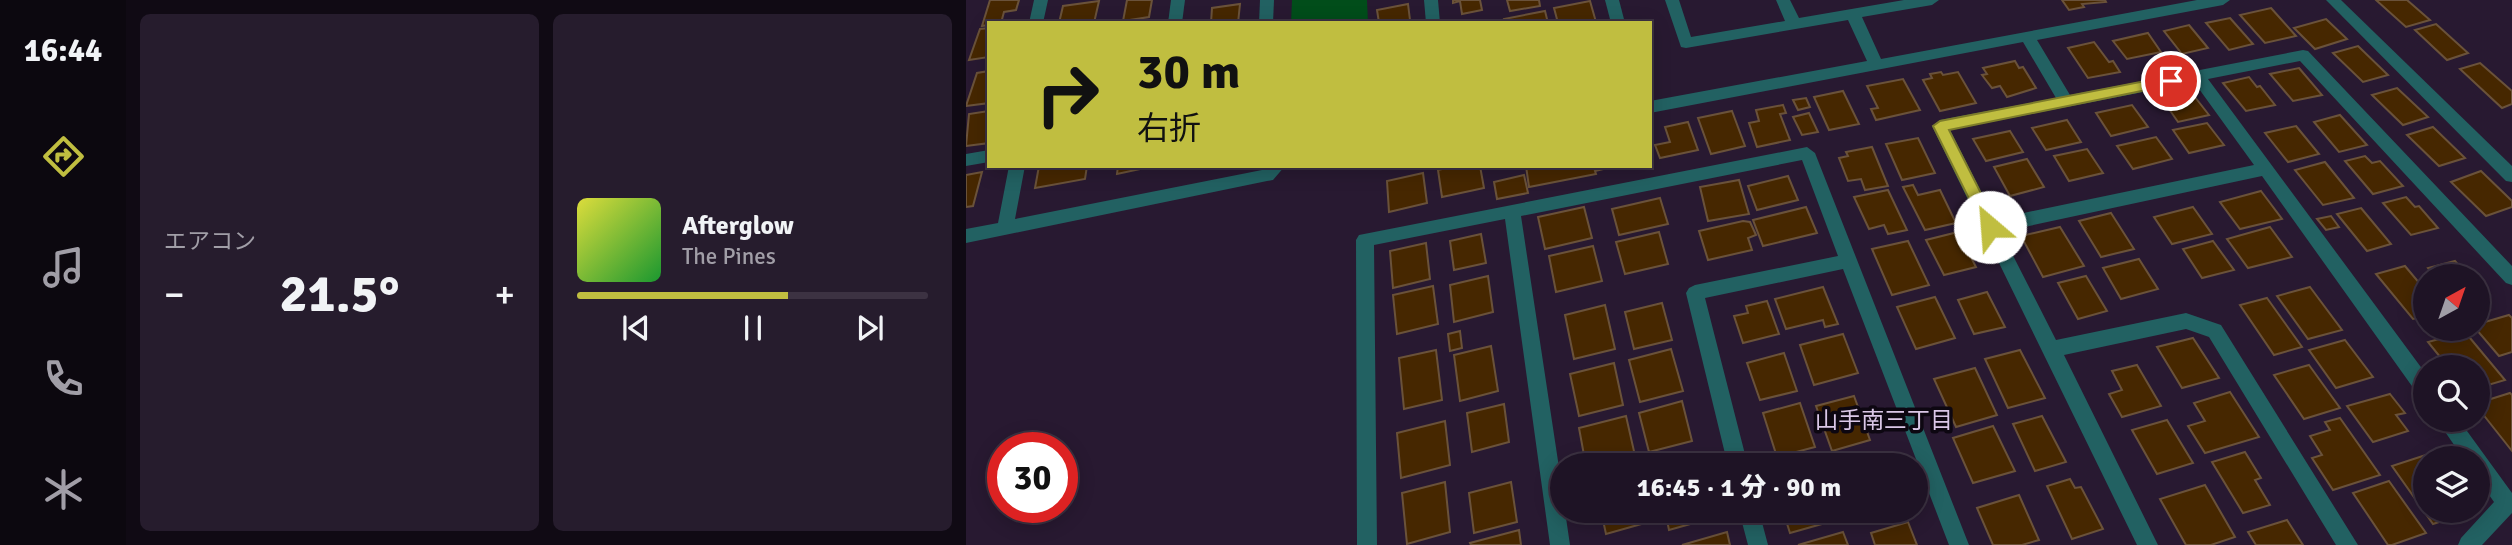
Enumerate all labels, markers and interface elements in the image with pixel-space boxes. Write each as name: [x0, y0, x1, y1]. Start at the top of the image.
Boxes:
text: 16:44: [24, 31, 102, 70]
text: 30 m: [1137, 42, 1240, 102]
icon: right: [1022, 49, 1113, 140]
pin: [2141, 51, 2201, 111]
icon: arrive: [2152, 62, 2190, 100]
text: 右折: [1137, 109, 1201, 148]
icon: directions: [39, 132, 88, 181]
position arrow: [1953, 190, 2027, 264]
text: Afterglow: [682, 210, 794, 242]
text: エアコン: [164, 227, 256, 256]
text: The Pines: [682, 242, 776, 271]
icon: music: [39, 243, 88, 292]
text: 21.5°: [280, 262, 399, 326]
north arrow: [2413, 264, 2490, 341]
map controls: [2413, 264, 2490, 523]
text: −: [164, 271, 185, 318]
text: +: [494, 271, 515, 318]
icon: previous: [617, 309, 655, 347]
icon: pause: [734, 309, 772, 347]
icon: next: [851, 309, 889, 347]
icon: phone: [39, 354, 88, 403]
button: search: [2413, 355, 2490, 432]
district label: 山手南三丁目: [1815, 406, 1953, 435]
speed limit sign: 30: [987, 432, 1078, 523]
button: layers: [2413, 446, 2490, 523]
icon: climate: [39, 465, 88, 514]
text: 16:45 · 1 分 · 90 m: [1637, 472, 1841, 504]

